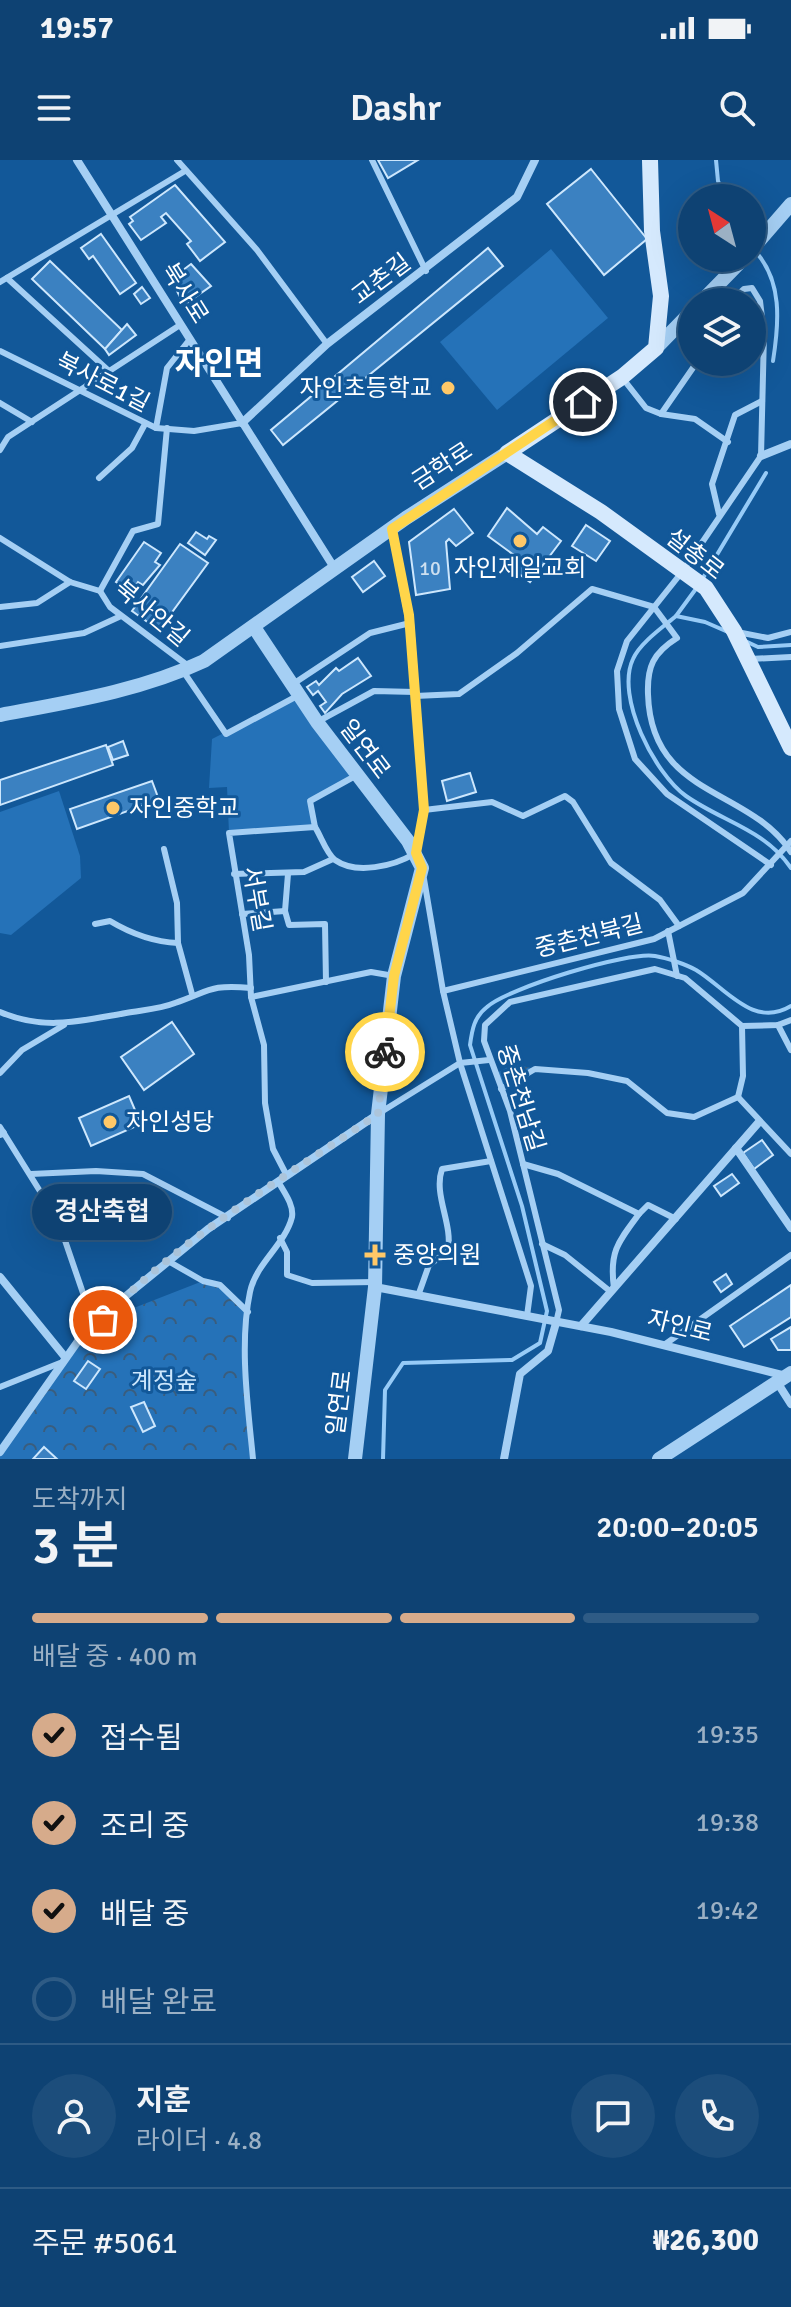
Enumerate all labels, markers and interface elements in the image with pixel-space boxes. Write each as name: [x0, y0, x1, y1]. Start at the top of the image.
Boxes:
text: 19:57: [40, 10, 114, 47]
icon: menu: [32, 86, 76, 130]
text: Dashr: [350, 86, 441, 131]
icon: search: [715, 86, 759, 130]
north arrow: [678, 184, 766, 272]
map controls: [678, 184, 766, 376]
street label: 교촌길: [346, 247, 416, 311]
street label: 북사로: [155, 257, 215, 329]
button: layers: [678, 288, 766, 376]
district label: 자인면: [175, 344, 263, 383]
street label: 북사로1길: [51, 346, 155, 418]
pin: [549, 368, 617, 436]
place label: 자인초등학교: [300, 373, 432, 403]
marker: 자인초등학교: [439, 379, 457, 397]
icon: home: [561, 380, 605, 424]
street label: 금학로: [406, 435, 478, 497]
street label: 설총로: [660, 522, 730, 586]
marker: 자인제일교회: [511, 532, 529, 550]
place label: 자인제일교회: [454, 553, 586, 583]
house number: 10: [419, 556, 441, 581]
street label: 북사안길: [109, 573, 195, 653]
street label: 일연로: [333, 714, 397, 784]
place label: 자인중학교: [129, 793, 239, 823]
marker: 자인중학교: [104, 799, 122, 817]
street label: 서부길: [236, 864, 278, 934]
street label: 중촌천북길: [532, 908, 646, 964]
courier: [345, 1012, 425, 1092]
icon: bike: [363, 1030, 407, 1074]
street label: 중촌천남길: [491, 1041, 551, 1155]
place label: 자인성당: [126, 1107, 214, 1137]
marker: 자인성당: [101, 1113, 119, 1131]
callout: 경산축협: [33, 1184, 173, 1240]
text: 경산축협: [54, 1196, 150, 1228]
place label: 중앙의원: [393, 1240, 481, 1270]
marker: 중앙의원: [364, 1244, 386, 1266]
pin: [69, 1286, 137, 1354]
icon: bag: [81, 1298, 125, 1342]
street label: 자인로: [644, 1303, 716, 1349]
park label: 계정숲: [131, 1366, 197, 1396]
street label: 일연로: [320, 1368, 358, 1438]
text: 도착까지: [32, 1484, 128, 1516]
text: 20:00–20:05: [596, 1509, 759, 1546]
text: 3 분: [32, 1514, 119, 1578]
text: 배달 중 · 400 m: [32, 1641, 197, 1673]
icon: check: [32, 1713, 76, 1757]
text: 19:35: [696, 1719, 759, 1751]
text: 접수됨: [100, 1720, 183, 1757]
icon: check: [32, 1801, 76, 1845]
text: 19:38: [696, 1807, 759, 1839]
text: 조리 중: [100, 1808, 189, 1845]
icon: check: [32, 1889, 76, 1933]
text: 19:42: [696, 1895, 759, 1927]
text: 배달 중: [100, 1896, 189, 1933]
text: 배달 완료: [100, 1984, 217, 2021]
button: person: [32, 2074, 116, 2158]
button: chat: [571, 2074, 655, 2158]
button: phone: [675, 2074, 759, 2158]
text: 지훈: [136, 2082, 191, 2119]
text: 라이더 · 4.8: [136, 2125, 262, 2157]
text: ₩26,300: [653, 2222, 759, 2259]
text: 주문 #5061: [32, 2225, 178, 2262]

